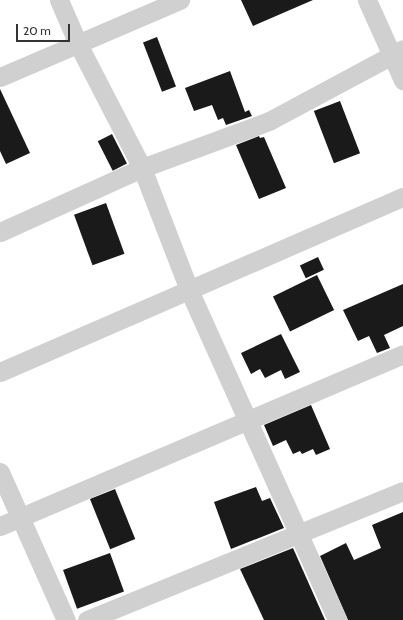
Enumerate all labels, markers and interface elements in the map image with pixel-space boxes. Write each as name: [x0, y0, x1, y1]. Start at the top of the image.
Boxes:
scale bar: [18, 16, 72, 42]
text: 20 m: [23, 23, 51, 38]

